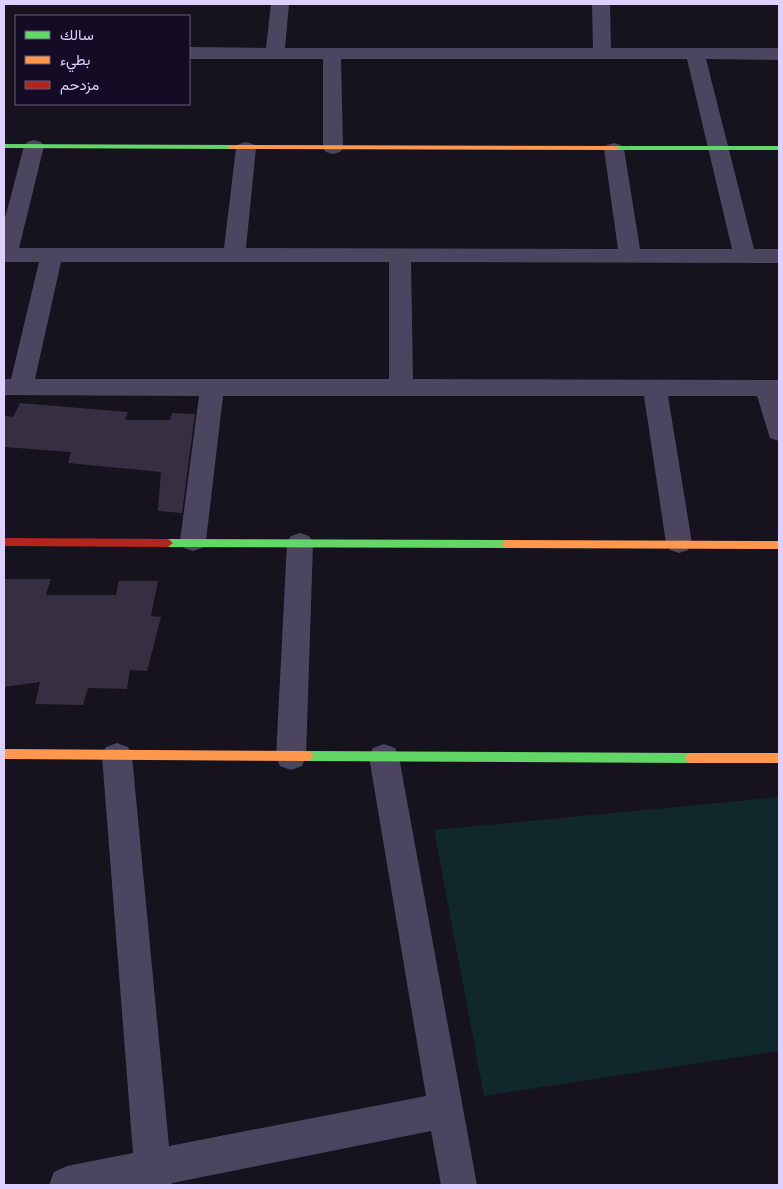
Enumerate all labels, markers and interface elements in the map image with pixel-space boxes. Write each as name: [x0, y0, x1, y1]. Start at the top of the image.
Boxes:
legend: [15, 15, 190, 105]
text: سالك: [60, 24, 94, 45]
text: بطيء: [60, 49, 90, 73]
text: مزدحم: [60, 74, 99, 95]

